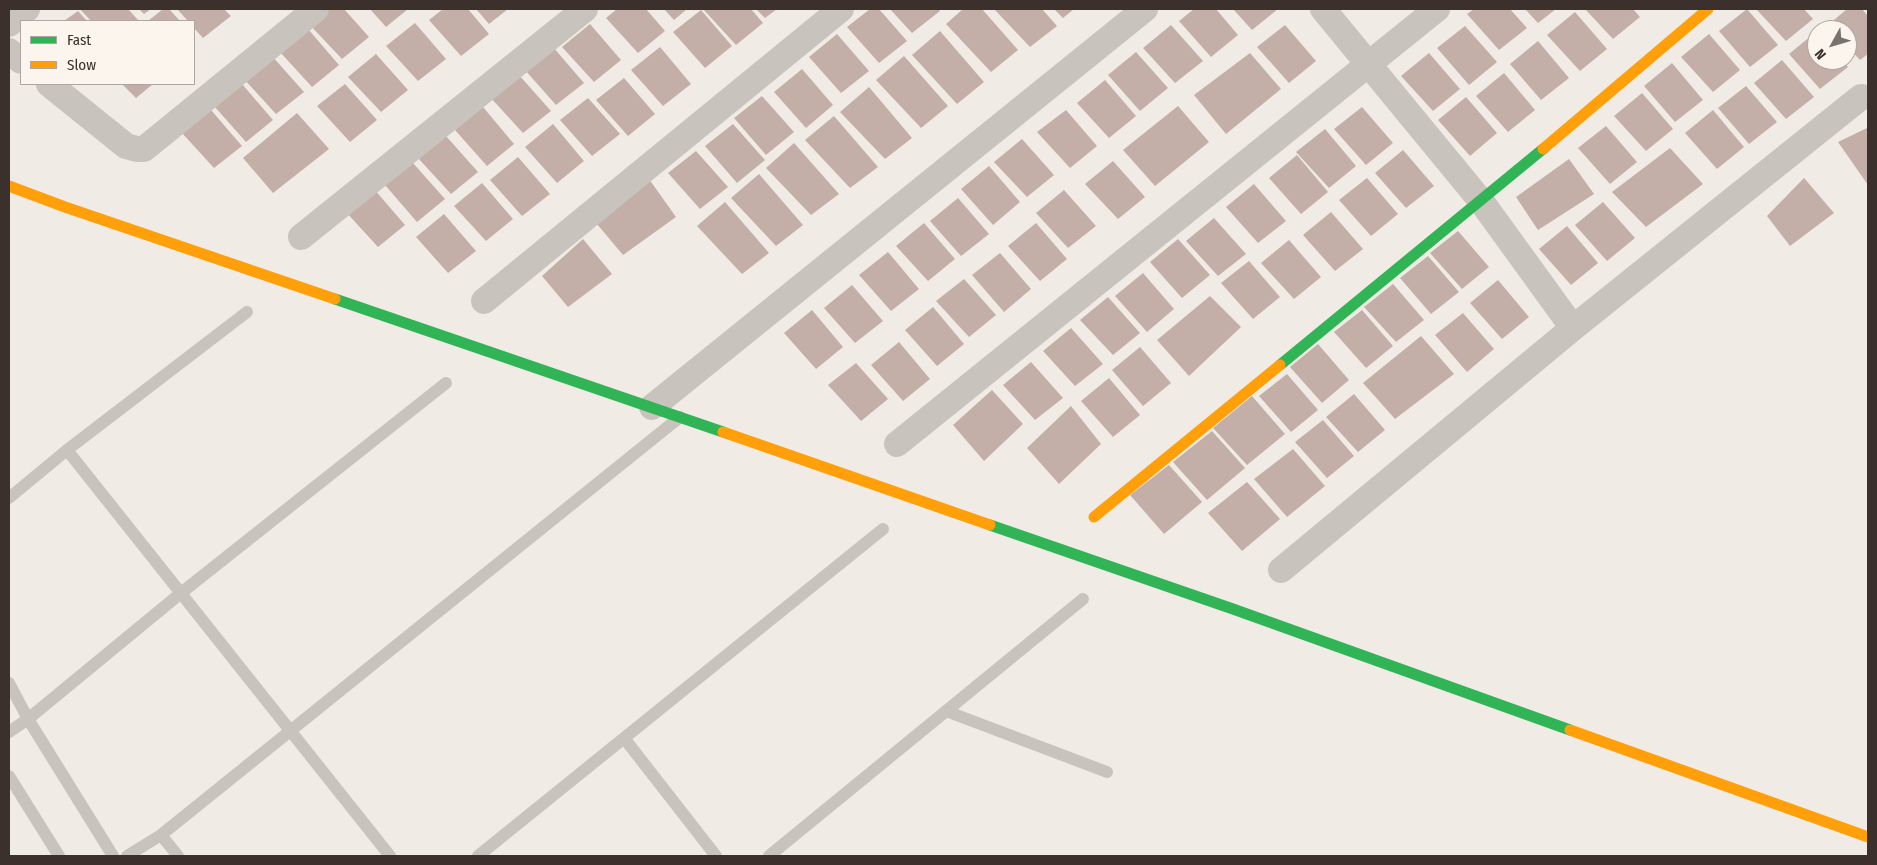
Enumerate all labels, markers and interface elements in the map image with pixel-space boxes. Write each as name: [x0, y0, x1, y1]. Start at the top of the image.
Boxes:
legend: [20, 20, 195, 85]
north arrow: [1807, 20, 1857, 70]
text: Fast: [67, 31, 91, 49]
text: N: [1811, 46, 1830, 63]
text: Slow: [67, 56, 96, 74]

